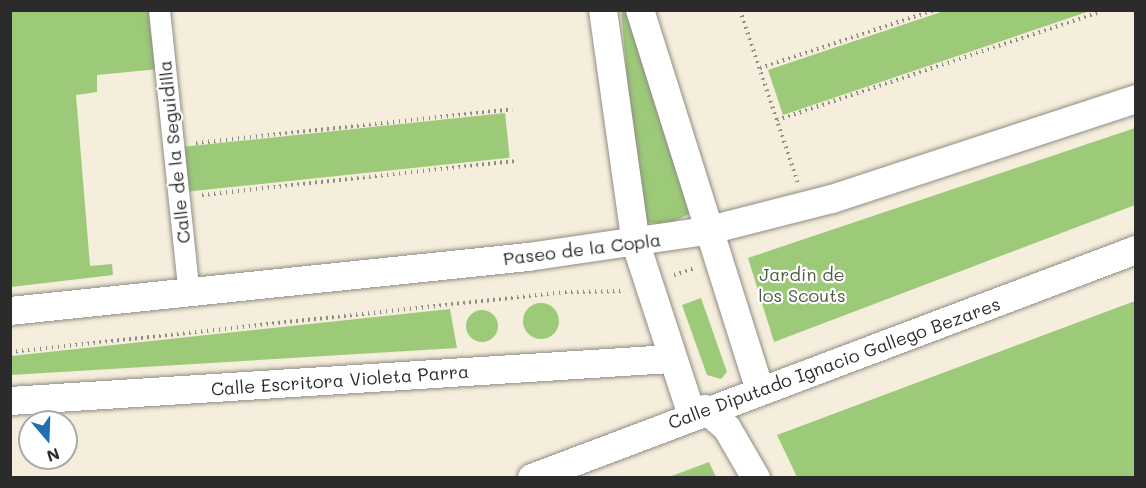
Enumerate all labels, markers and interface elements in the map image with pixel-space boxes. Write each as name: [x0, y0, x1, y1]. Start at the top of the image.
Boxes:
street label: Calle de la Seguidilla: [154, 59, 194, 245]
street label: Paseo de la Copla: [502, 229, 662, 269]
park label: Jardín de los Scouts: [758, 264, 846, 306]
street label: Calle Diputado Ignacio Gallego Bezares: [665, 293, 1003, 433]
street label: Calle Escritora Violeta Parra: [210, 360, 470, 400]
north arrow: [18, 410, 78, 470]
text: N: [44, 444, 63, 468]

